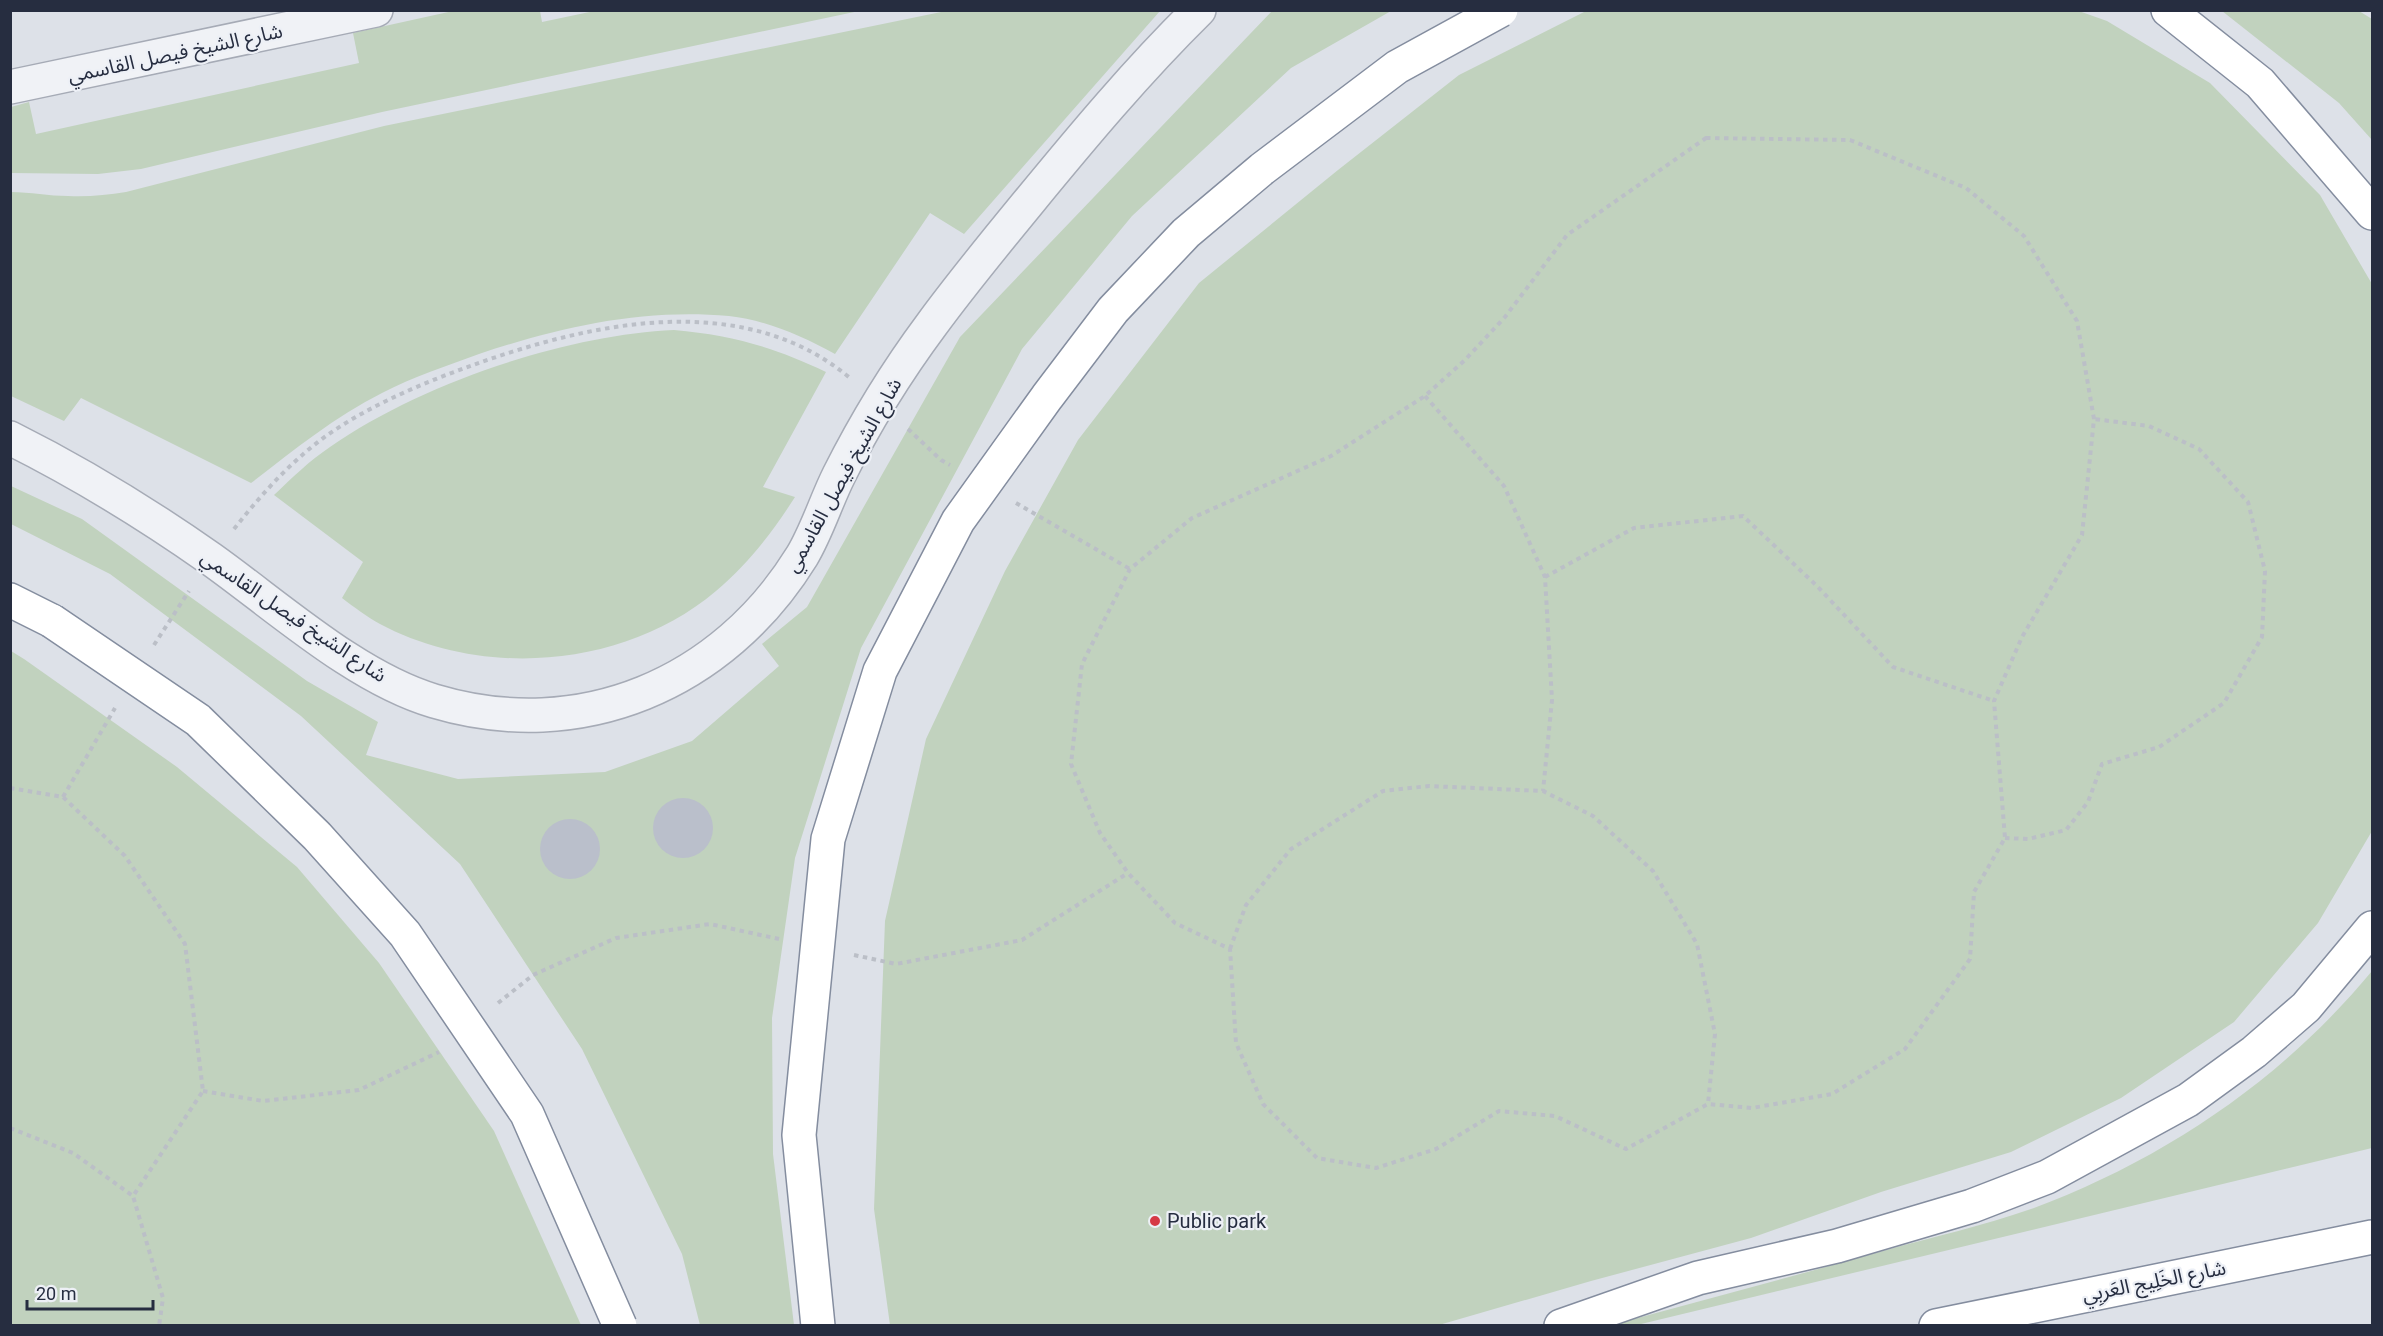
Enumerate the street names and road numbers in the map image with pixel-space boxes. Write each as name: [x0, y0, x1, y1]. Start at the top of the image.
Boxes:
street label: شارع الشيخ فيصل القاسمي: [65, 19, 285, 91]
street label: شارع الشيخ فيصل القاسمي: [779, 373, 910, 578]
street label: شارع الشيخ فيصل القاسمي: [195, 545, 391, 690]
street label: شارع الخَلِيج العَربِي: [2080, 1255, 2229, 1310]

